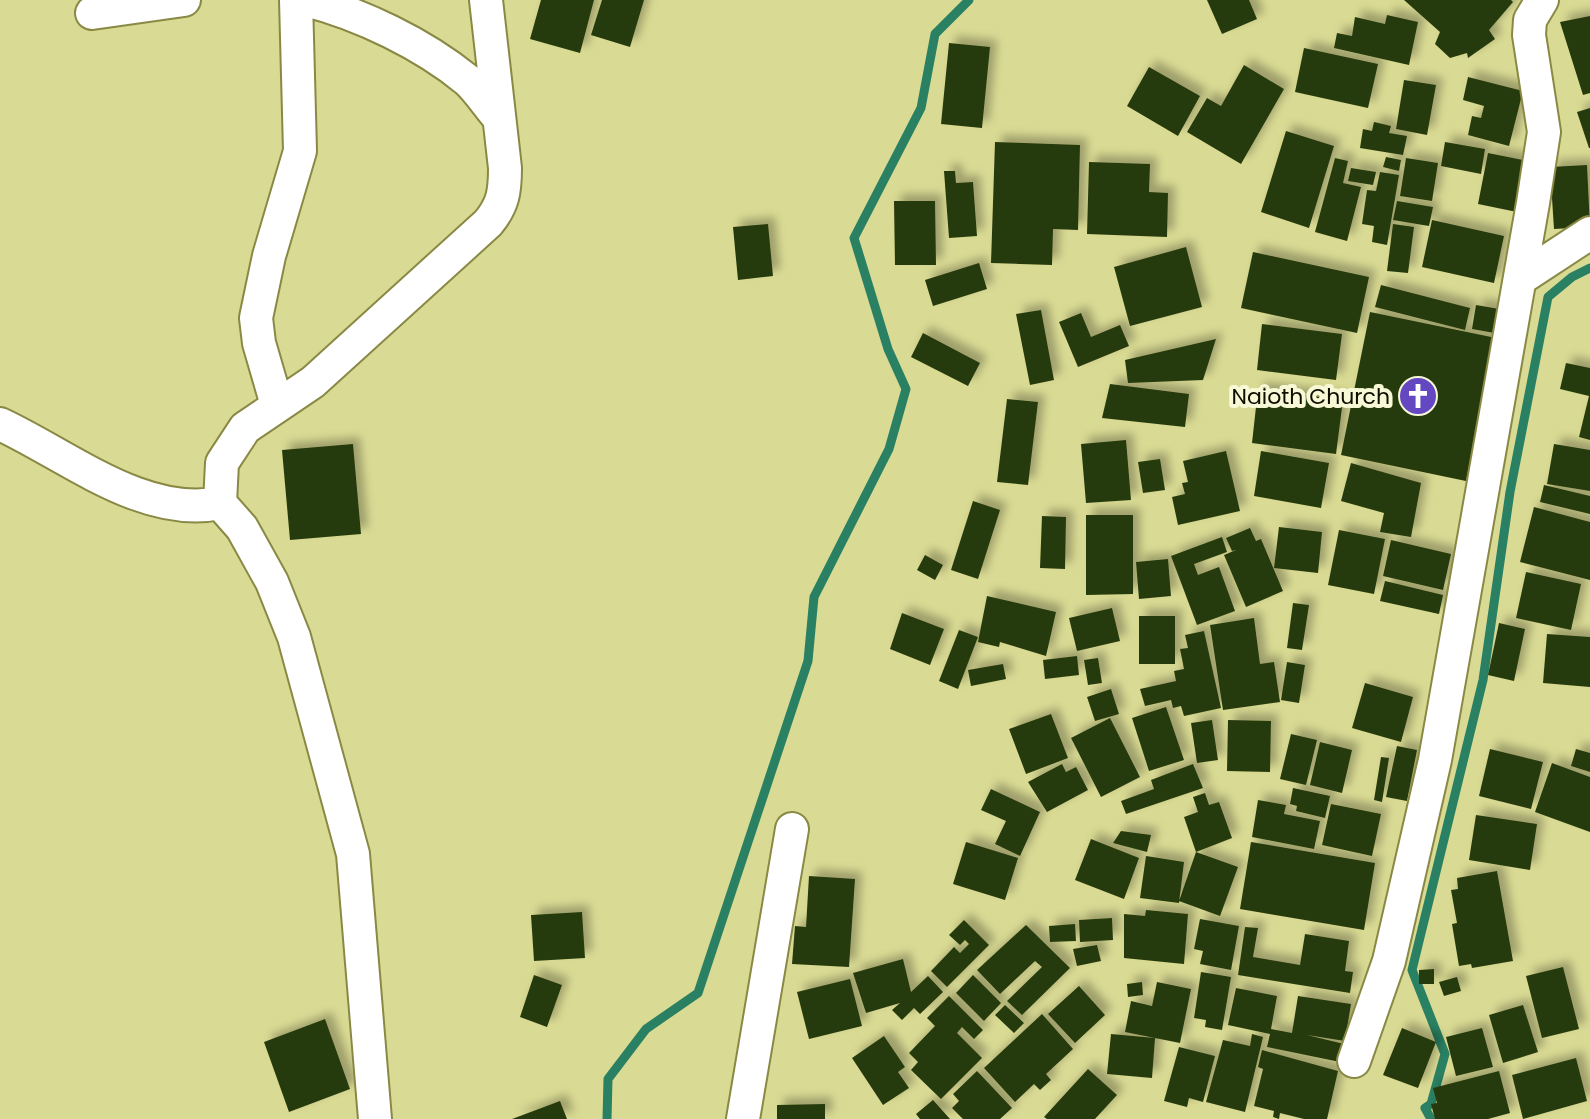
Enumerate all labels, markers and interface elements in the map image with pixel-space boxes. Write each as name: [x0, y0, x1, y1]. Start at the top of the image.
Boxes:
church icon: Naioth Church: [1397, 375, 1439, 417]
place label: Naioth Church: [1231, 381, 1390, 412]

